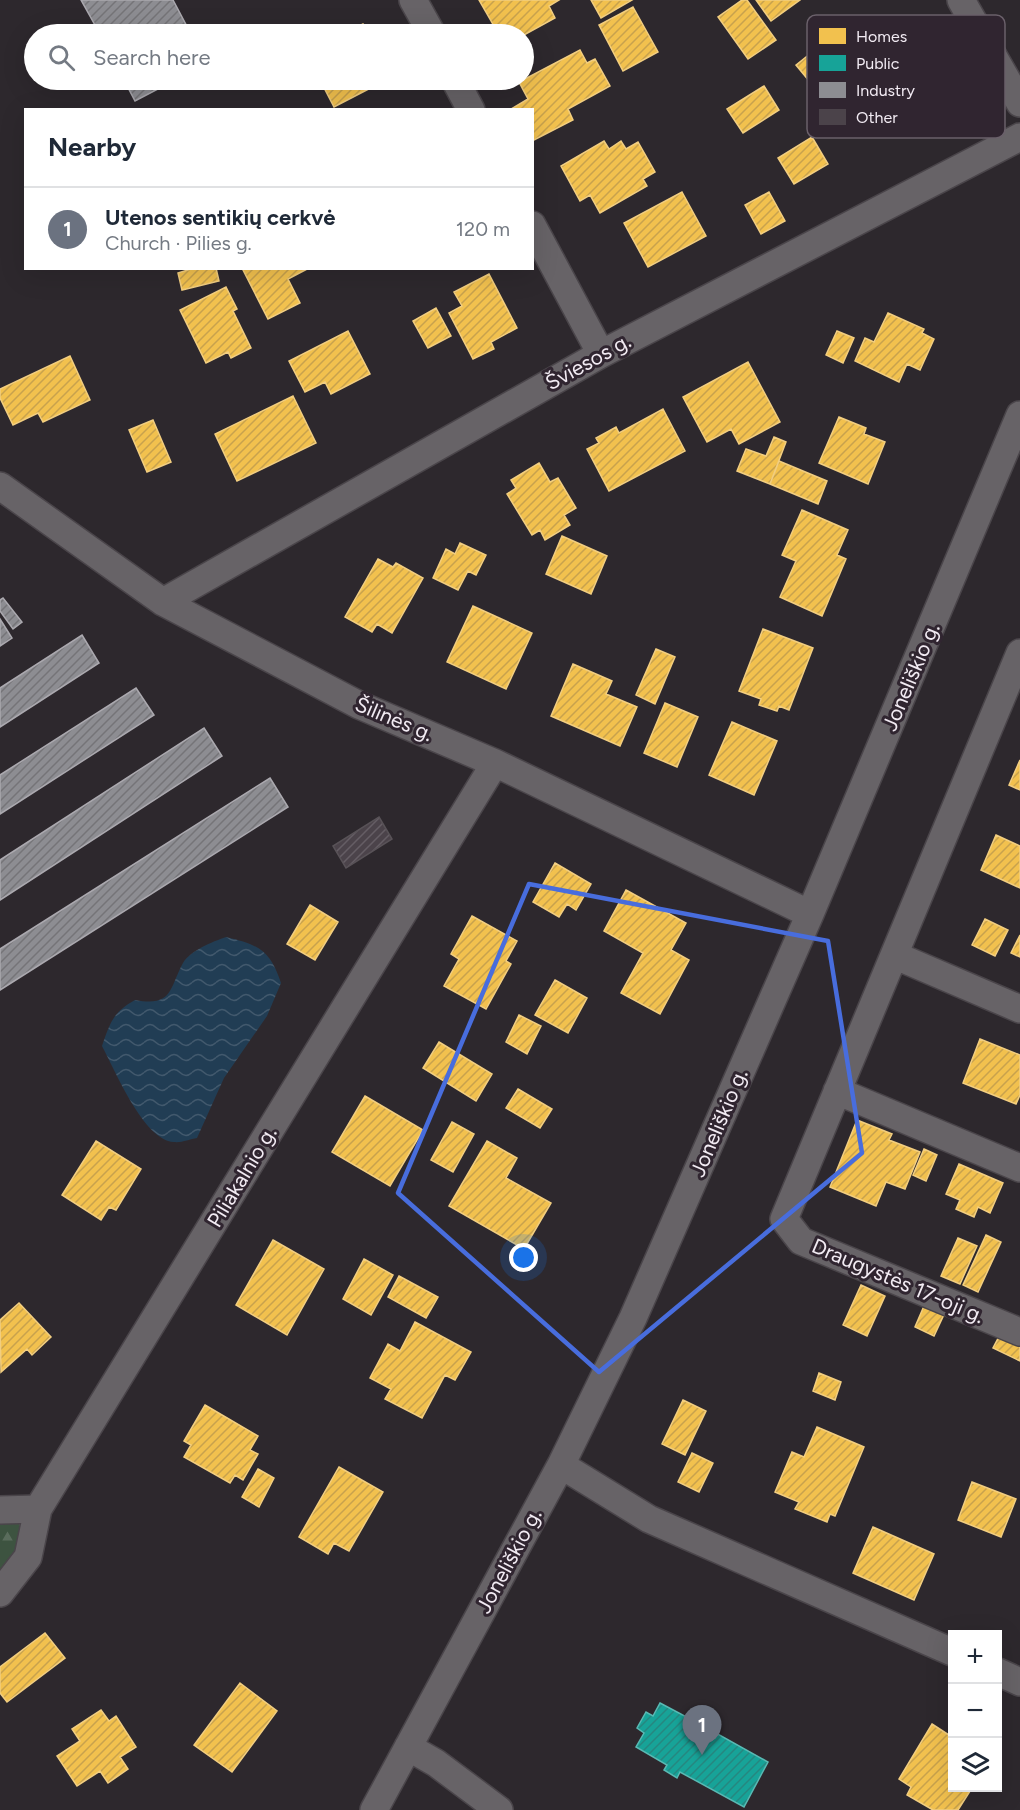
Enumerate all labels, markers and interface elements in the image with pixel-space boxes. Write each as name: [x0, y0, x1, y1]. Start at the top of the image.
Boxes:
legend: [807, 15, 1005, 138]
search box: [24, 24, 534, 90]
text: Homes: [856, 27, 907, 46]
icon: search: [45, 41, 78, 74]
text: Search here: [93, 44, 211, 71]
text: Public: [856, 54, 900, 73]
text: Industry: [856, 81, 915, 100]
text: Other: [856, 108, 898, 127]
text: Nearby: [48, 131, 136, 163]
text: Utenos sentikių cerkvė: [105, 204, 335, 231]
text: 1: [63, 217, 72, 241]
text: 120 m: [456, 217, 510, 241]
text: Church · Pilies g.: [105, 231, 252, 255]
street label: Šviesos g.: [541, 328, 635, 395]
street label: Joneliškio g.: [877, 619, 944, 734]
street label: Šilinės g.: [352, 691, 437, 746]
street label: Joneliškio g.: [685, 1065, 752, 1180]
street label: Piliakalnio g.: [202, 1122, 281, 1232]
street label: Draugystės 17-oji g.: [808, 1233, 988, 1328]
your location: [509, 1243, 538, 1272]
street label: Joneliškio g.: [471, 1504, 547, 1617]
map controls: [948, 1630, 1002, 1792]
button: +: [948, 1630, 1002, 1684]
button: −: [948, 1684, 1002, 1738]
pin: 1: [682, 1706, 722, 1755]
button: layers: [948, 1738, 1002, 1792]

